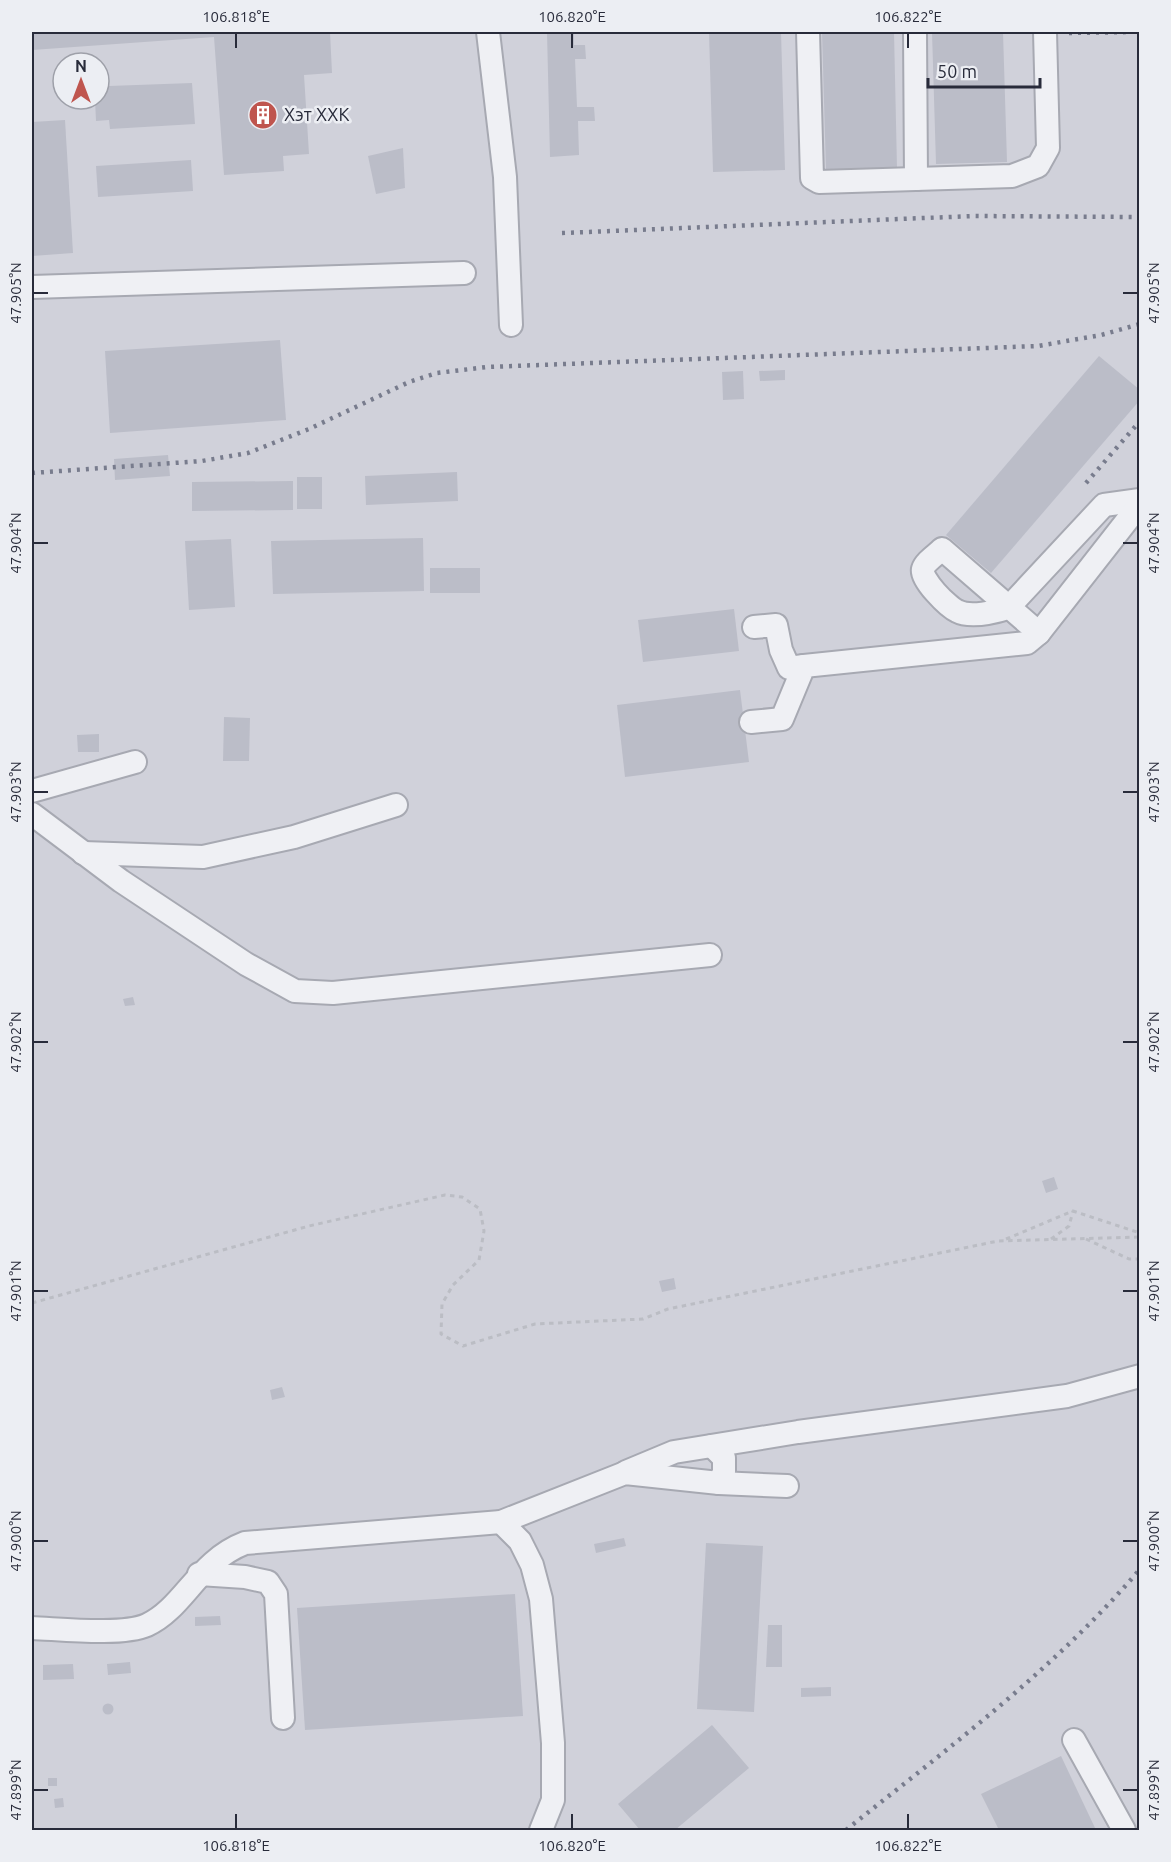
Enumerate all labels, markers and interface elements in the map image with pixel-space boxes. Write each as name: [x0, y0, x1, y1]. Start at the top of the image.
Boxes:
text: 106.818°E: [202, 8, 270, 25]
text: 106.820°E: [538, 8, 606, 25]
text: 106.822°E: [874, 8, 942, 25]
north arrow: [51, 51, 111, 111]
scale bar: [928, 51, 1040, 89]
text: N: [75, 57, 87, 75]
text: 50 m: [937, 61, 977, 81]
building icon: Хэт ХХК: [247, 99, 279, 131]
place label: Хэт ХХК: [284, 104, 349, 124]
text: 47.905°N: [7, 262, 24, 324]
text: 47.905°N: [1145, 262, 1162, 324]
text: 47.904°N: [7, 512, 24, 574]
text: 47.904°N: [1145, 512, 1162, 574]
text: 47.903°N: [7, 761, 24, 823]
text: 47.903°N: [1145, 761, 1162, 823]
text: 47.902°N: [7, 1011, 24, 1073]
text: 47.902°N: [1145, 1011, 1162, 1073]
text: 47.901°N: [7, 1260, 24, 1322]
text: 47.901°N: [1145, 1260, 1162, 1322]
text: 47.900°N: [7, 1510, 24, 1572]
text: 47.900°N: [1145, 1510, 1162, 1572]
text: 47.899°N: [7, 1759, 24, 1821]
text: 47.899°N: [1145, 1759, 1162, 1821]
text: 106.818°E: [202, 1837, 270, 1854]
text: 106.820°E: [538, 1837, 606, 1854]
text: 106.822°E: [874, 1837, 942, 1854]

